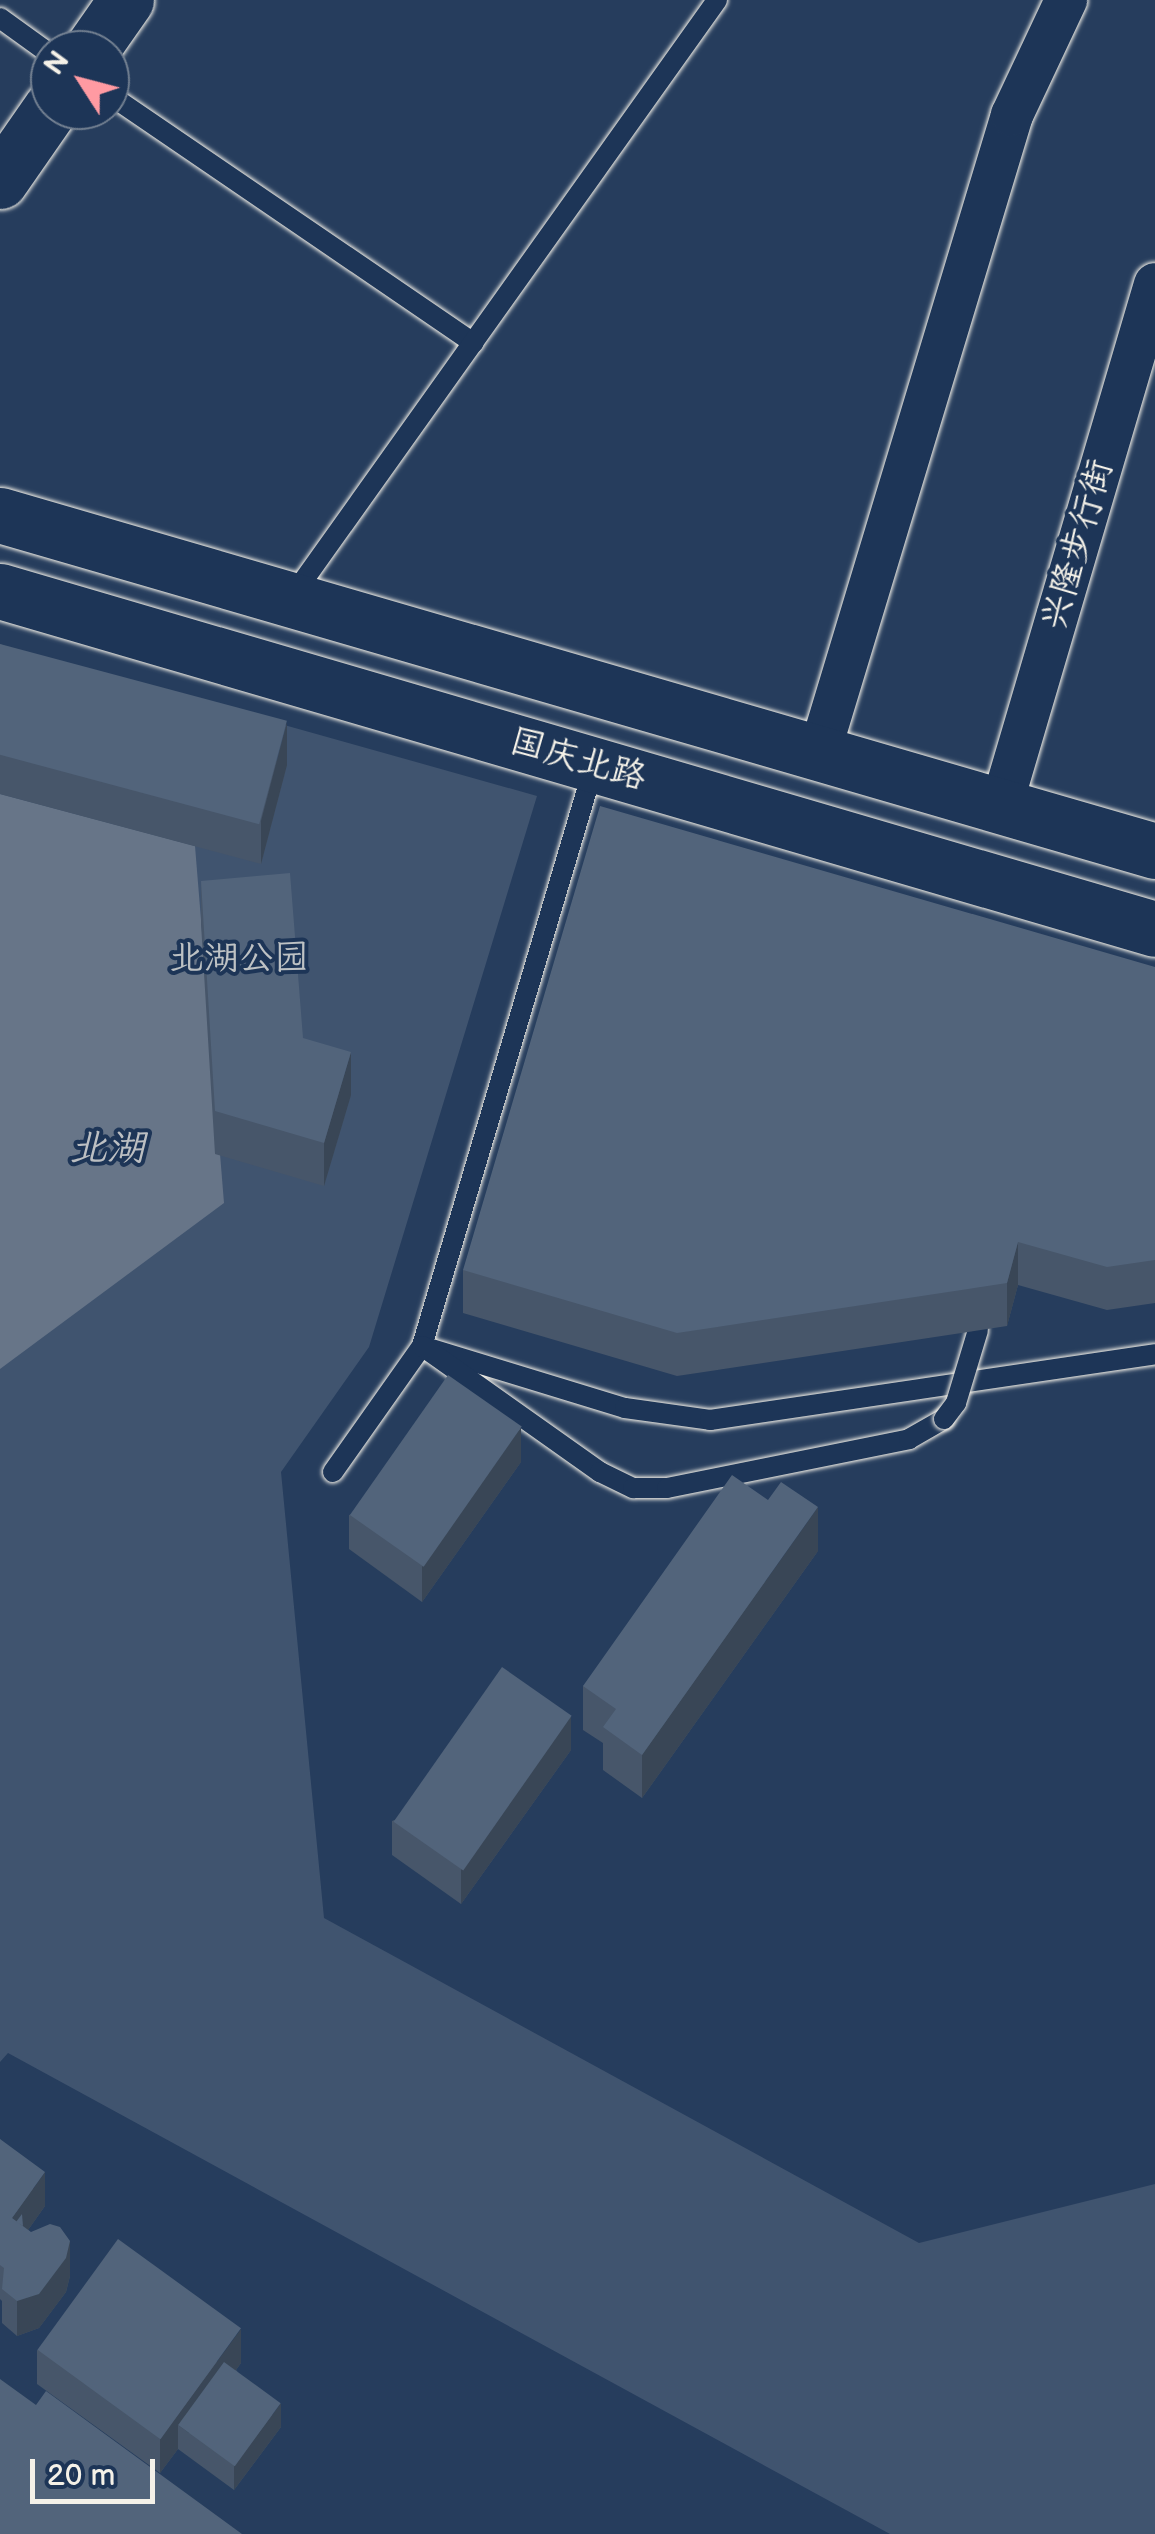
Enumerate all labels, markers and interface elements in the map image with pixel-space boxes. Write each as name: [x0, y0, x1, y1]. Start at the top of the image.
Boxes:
north arrow: [30, 30, 130, 130]
text: N: [37, 45, 76, 81]
street label: 兴隆步行街: [1034, 455, 1122, 635]
street label: 国庆北路: [505, 721, 651, 799]
park label: 北湖公园: [169, 938, 309, 980]
water label: 北湖: [69, 1126, 145, 1172]
scale bar: [35, 2439, 160, 2501]
text: 20 m: [47, 2458, 115, 2494]

